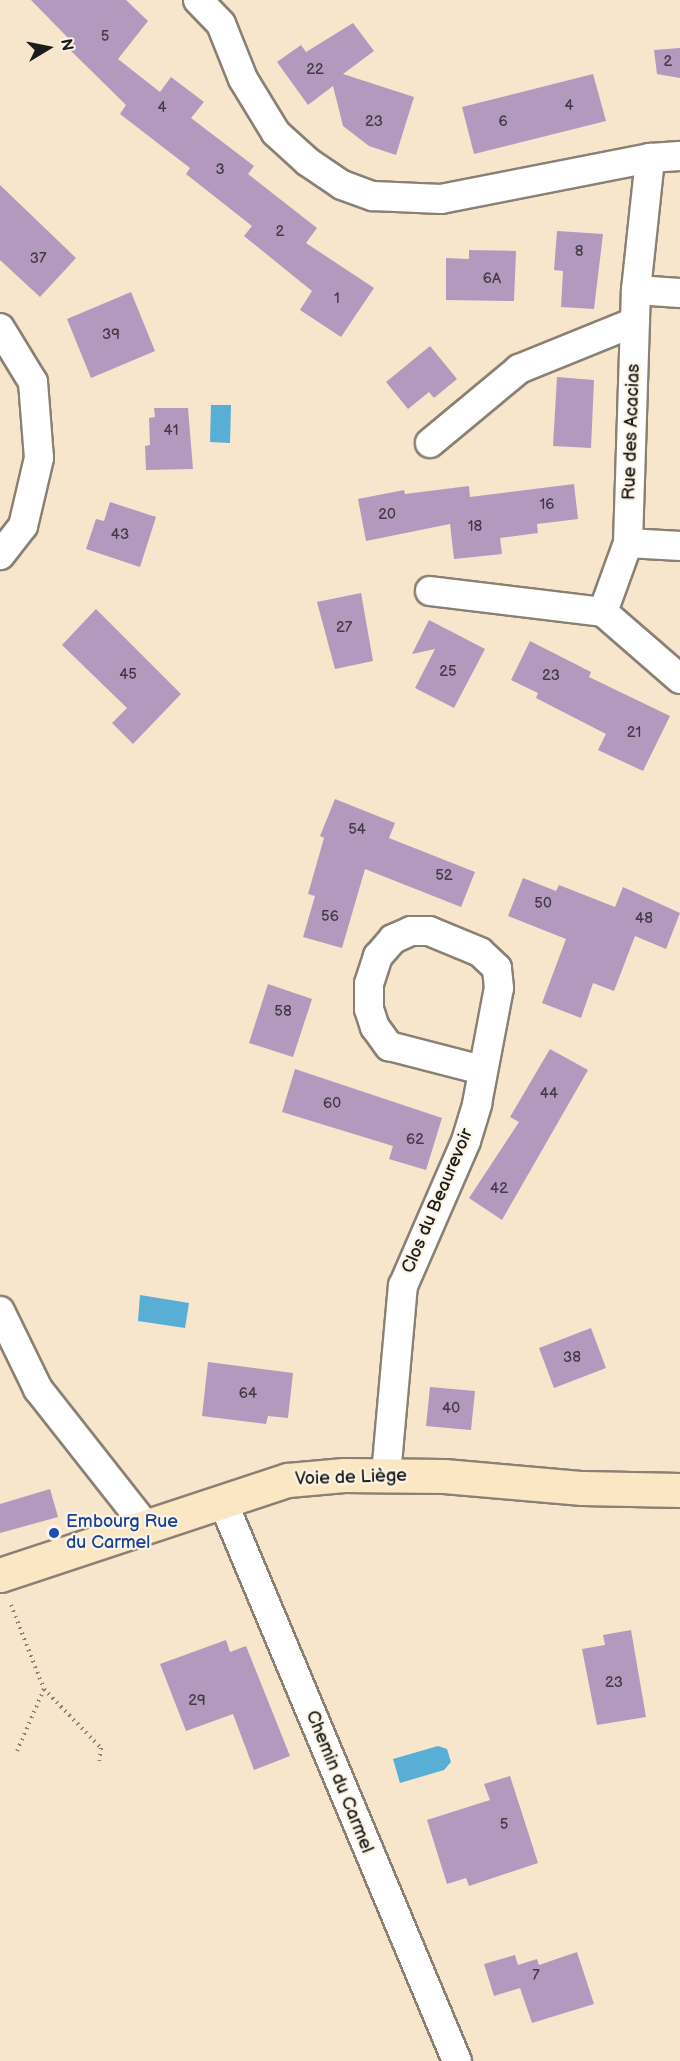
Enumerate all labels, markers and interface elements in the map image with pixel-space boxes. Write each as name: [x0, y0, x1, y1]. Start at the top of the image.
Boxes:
north arrow: [18, 18, 78, 78]
house number: 5: [101, 28, 109, 46]
text: N: [56, 37, 77, 52]
house number: 2: [664, 53, 672, 71]
house number: 22: [306, 61, 324, 79]
house number: 4: [564, 97, 574, 115]
house number: 4: [157, 99, 167, 117]
house number: 23: [365, 113, 383, 131]
house number: 6: [498, 113, 508, 131]
house number: 3: [215, 161, 225, 179]
house number: 2: [276, 223, 284, 241]
house number: 8: [575, 243, 583, 261]
house number: 37: [30, 250, 46, 268]
house number: 6A: [483, 270, 501, 288]
house number: 1: [334, 290, 340, 308]
house number: 39: [102, 326, 120, 344]
street label: Rue des Acacias: [619, 363, 645, 501]
house number: 41: [164, 422, 178, 440]
house number: 16: [540, 496, 554, 514]
house number: 20: [378, 506, 396, 524]
house number: 18: [468, 518, 482, 536]
house number: 43: [111, 526, 129, 544]
house number: 27: [336, 619, 352, 637]
house number: 25: [439, 663, 457, 681]
house number: 45: [119, 666, 137, 684]
house number: 23: [542, 667, 560, 685]
house number: 21: [627, 724, 641, 742]
house number: 54: [348, 821, 366, 839]
house number: 52: [435, 867, 453, 885]
house number: 50: [534, 895, 552, 913]
house number: 56: [321, 908, 339, 926]
house number: 48: [635, 910, 653, 928]
house number: 58: [274, 1003, 292, 1021]
house number: 44: [540, 1085, 558, 1103]
house number: 60: [323, 1095, 341, 1113]
street label: Clos du Beaurevoir: [398, 1125, 478, 1277]
house number: 62: [406, 1131, 424, 1149]
house number: 42: [490, 1180, 508, 1198]
house number: 38: [563, 1349, 581, 1367]
house number: 64: [239, 1385, 257, 1403]
house number: 40: [442, 1400, 460, 1418]
street label: Voie de Liège: [295, 1465, 407, 1491]
place label: Embourg Rue du Carmel: [66, 1512, 178, 1555]
marker: Embourg Rue du Carmel: [47, 1526, 61, 1540]
house number: 23: [605, 1674, 623, 1692]
house number: 29: [188, 1692, 206, 1710]
street label: Chemin du Carmel: [301, 1708, 377, 1856]
house number: 5: [500, 1816, 508, 1834]
house number: 7: [532, 1967, 540, 1985]

